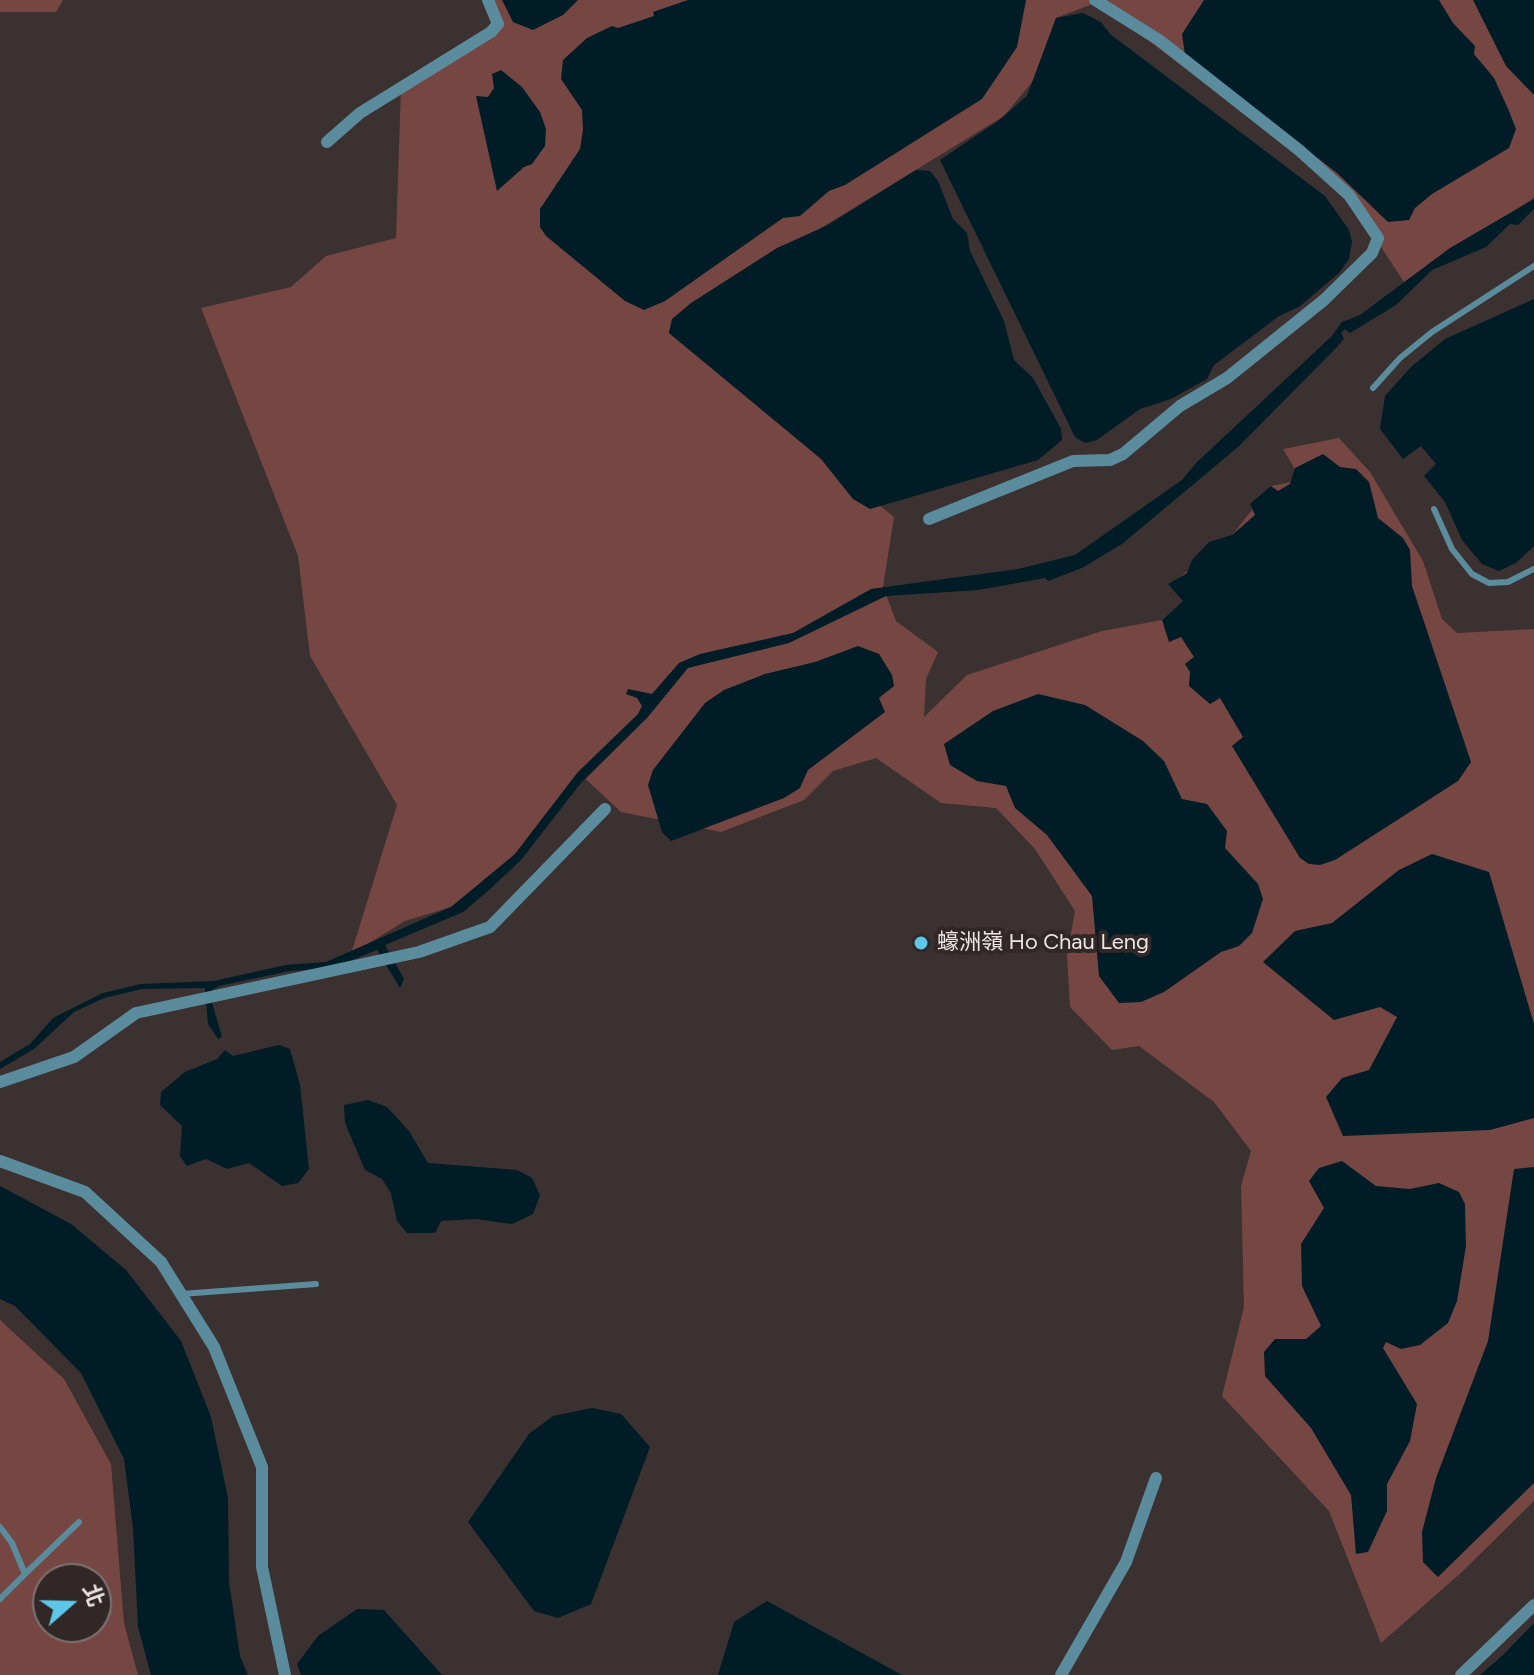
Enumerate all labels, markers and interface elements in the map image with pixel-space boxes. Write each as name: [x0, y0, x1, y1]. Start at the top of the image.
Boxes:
place label: 蠔洲嶺 Ho Chau Leng: [937, 930, 1149, 956]
marker: 蠔洲嶺 Ho Chau Leng: [912, 934, 930, 952]
north arrow: [32, 1563, 112, 1643]
text: 北: [77, 1580, 110, 1610]

